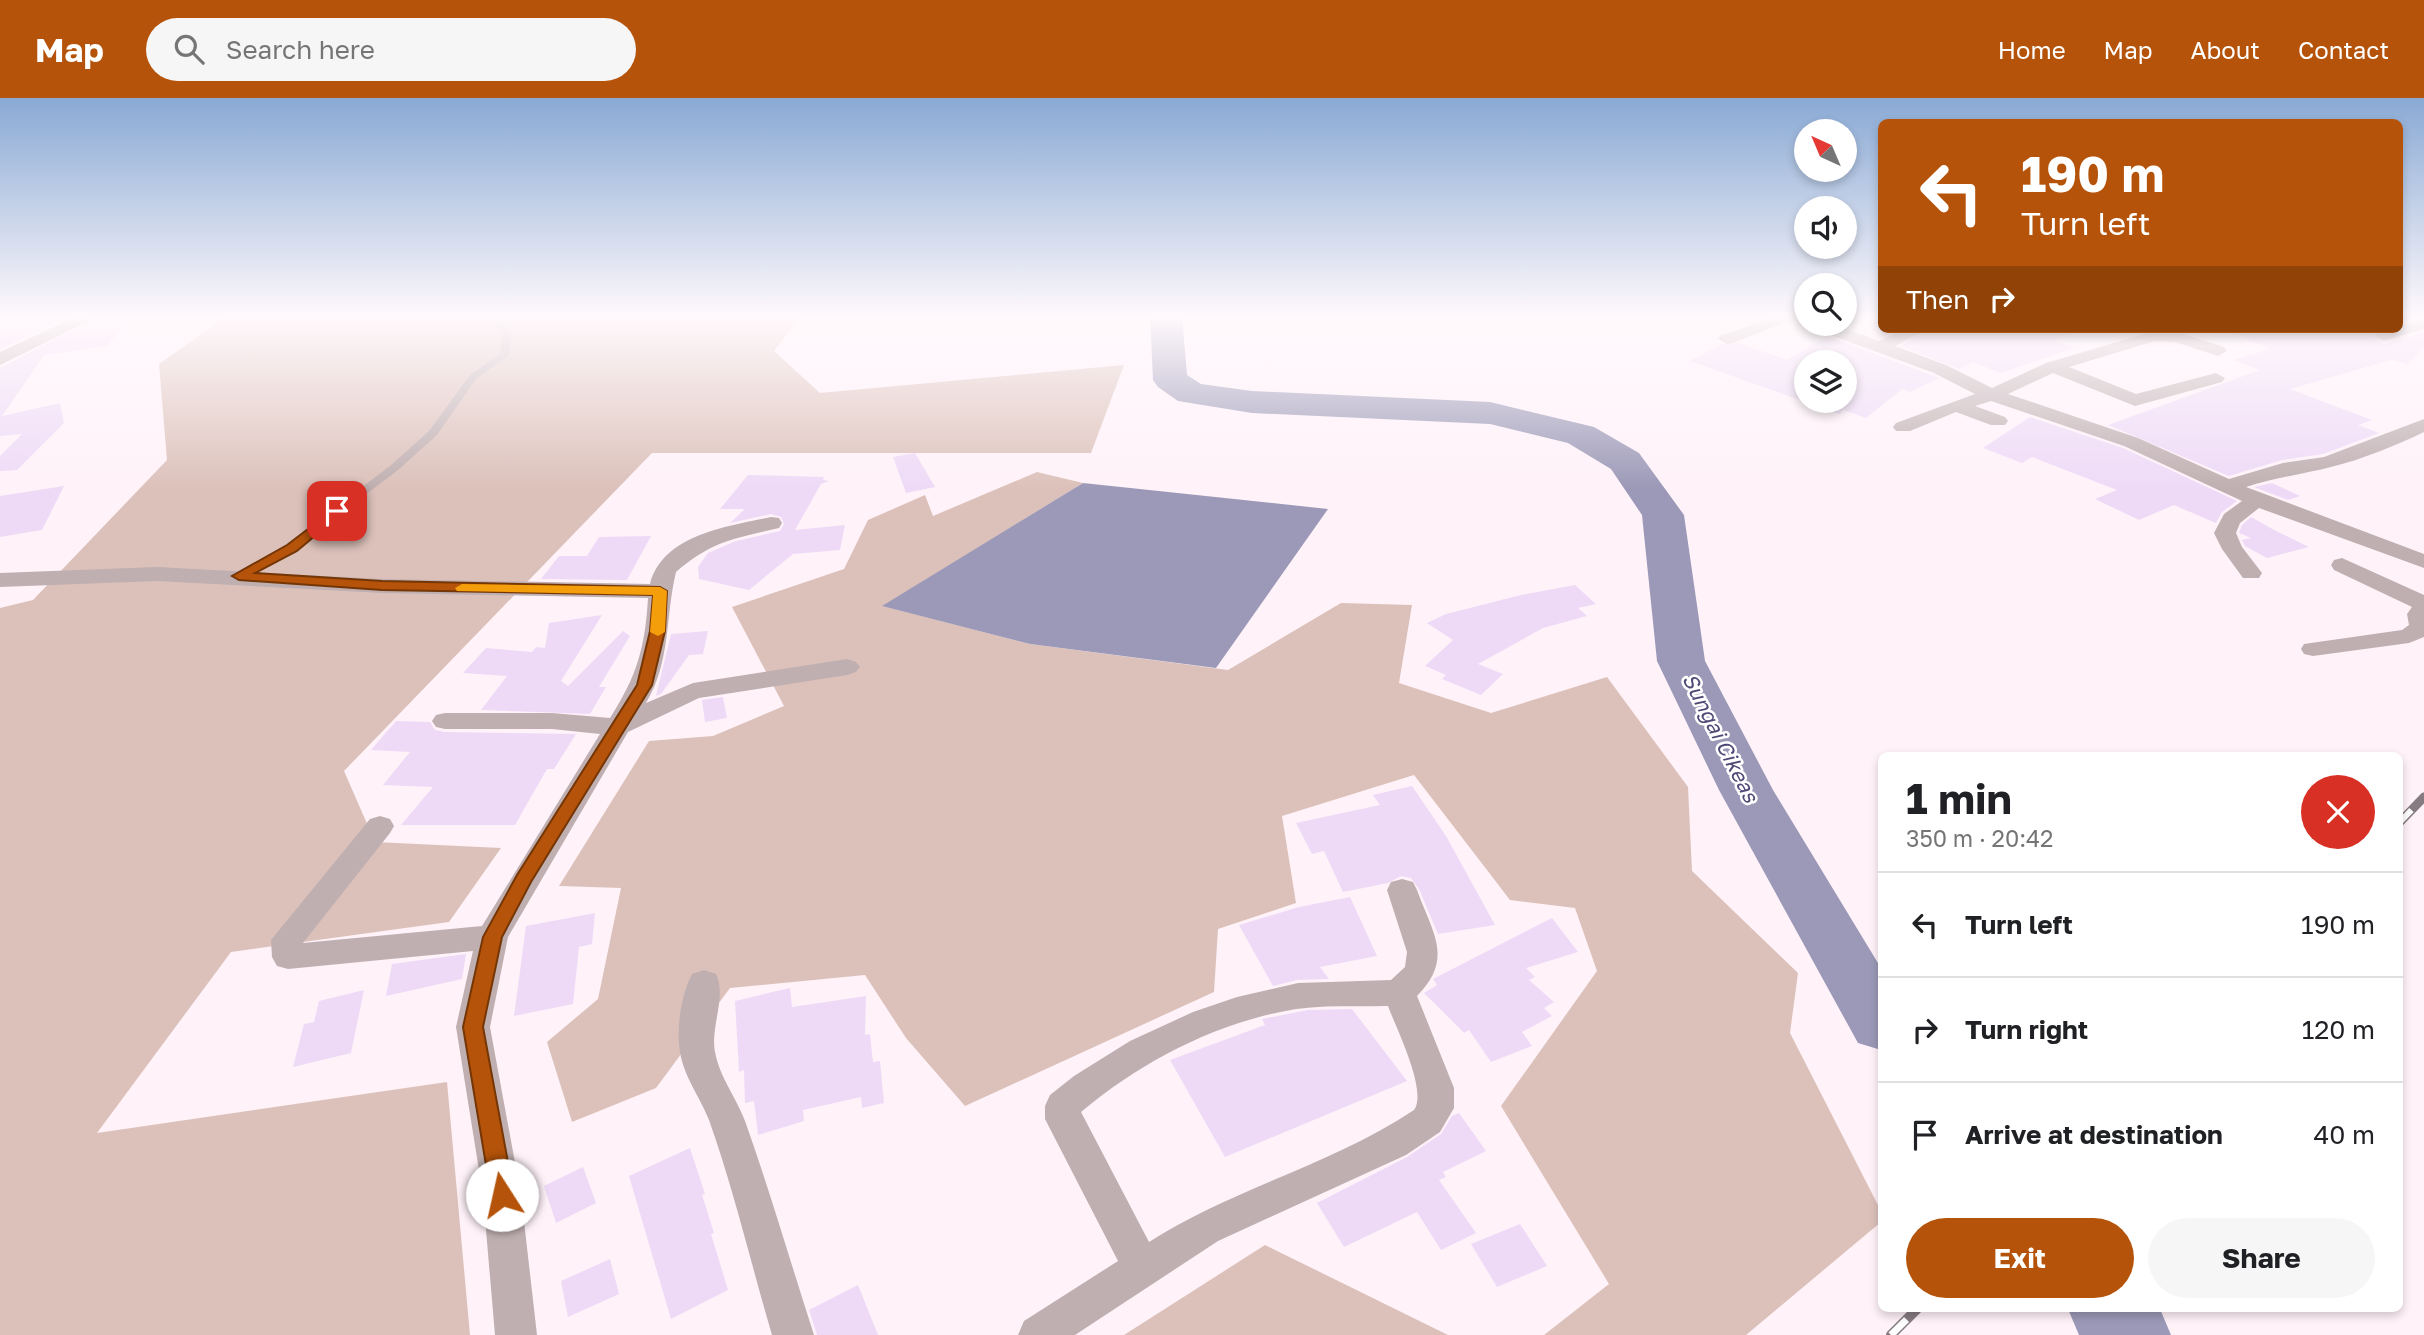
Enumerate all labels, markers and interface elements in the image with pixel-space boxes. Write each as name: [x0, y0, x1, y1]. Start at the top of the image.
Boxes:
search box: [146, 18, 636, 81]
text: Map: [35, 30, 104, 69]
icon: search: [170, 30, 208, 68]
text: Search here: [226, 34, 375, 65]
text: Home: [1998, 35, 2066, 64]
text: Map: [2104, 35, 2153, 64]
text: About: [2191, 35, 2260, 64]
text: Contact: [2298, 35, 2389, 64]
north arrow: [1794, 119, 1857, 182]
map controls: [1794, 119, 1857, 413]
text: 190 m: [2021, 144, 2164, 203]
icon: left: [1906, 147, 1997, 238]
button: sound: [1794, 196, 1857, 259]
text: Turn left: [2021, 204, 2150, 242]
button: search: [1794, 273, 1857, 336]
icon: right: [1983, 280, 2021, 318]
text: Then: [1906, 284, 1969, 315]
button: layers: [1794, 350, 1857, 413]
pin: [307, 481, 367, 541]
icon: arrive: [318, 492, 356, 530]
water label: Sungai Cikeas: [1677, 669, 1765, 807]
text: 1 min: [1906, 773, 2012, 823]
button: close: [2301, 775, 2375, 849]
text: 350 m · 20:42: [1906, 824, 2053, 852]
icon: left: [1906, 906, 1944, 944]
text: Turn left: [1965, 909, 2073, 940]
text: 190 m: [2301, 909, 2375, 940]
icon: right: [1906, 1011, 1944, 1049]
text: Turn right: [1965, 1014, 2088, 1045]
text: 120 m: [2302, 1014, 2375, 1045]
icon: arrive: [1906, 1116, 1944, 1154]
text: Arrive at destination: [1965, 1119, 2223, 1150]
text: 40 m: [2314, 1119, 2375, 1150]
position arrow: [465, 1158, 539, 1232]
button: Exit: [1906, 1218, 2134, 1298]
button: Share: [2148, 1218, 2375, 1298]

